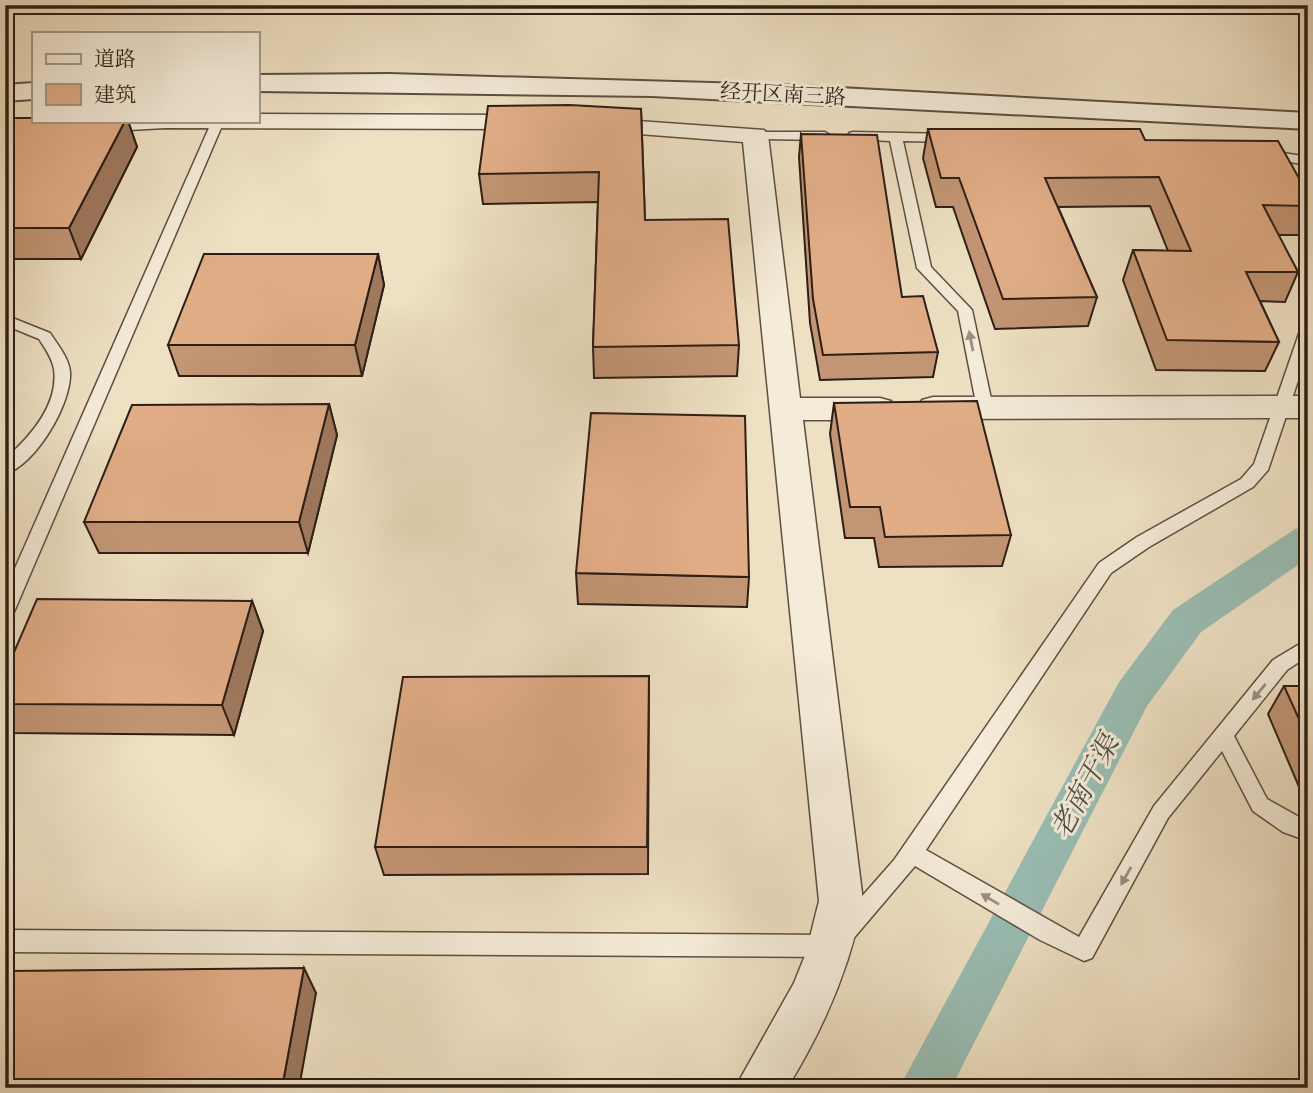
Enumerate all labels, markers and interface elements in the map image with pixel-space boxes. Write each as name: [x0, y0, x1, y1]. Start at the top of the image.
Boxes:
legend: [32, 32, 259, 122]
text: 道路: [94, 45, 136, 74]
street label: 经开区南三路: [719, 77, 847, 112]
text: 建筑: [94, 81, 136, 110]
one-way arrow: [966, 330, 977, 352]
one-way arrow: [1251, 683, 1266, 701]
water label: 老南干渠: [1042, 725, 1130, 845]
one-way arrow: [1120, 866, 1132, 885]
one-way arrow: [980, 892, 999, 905]

